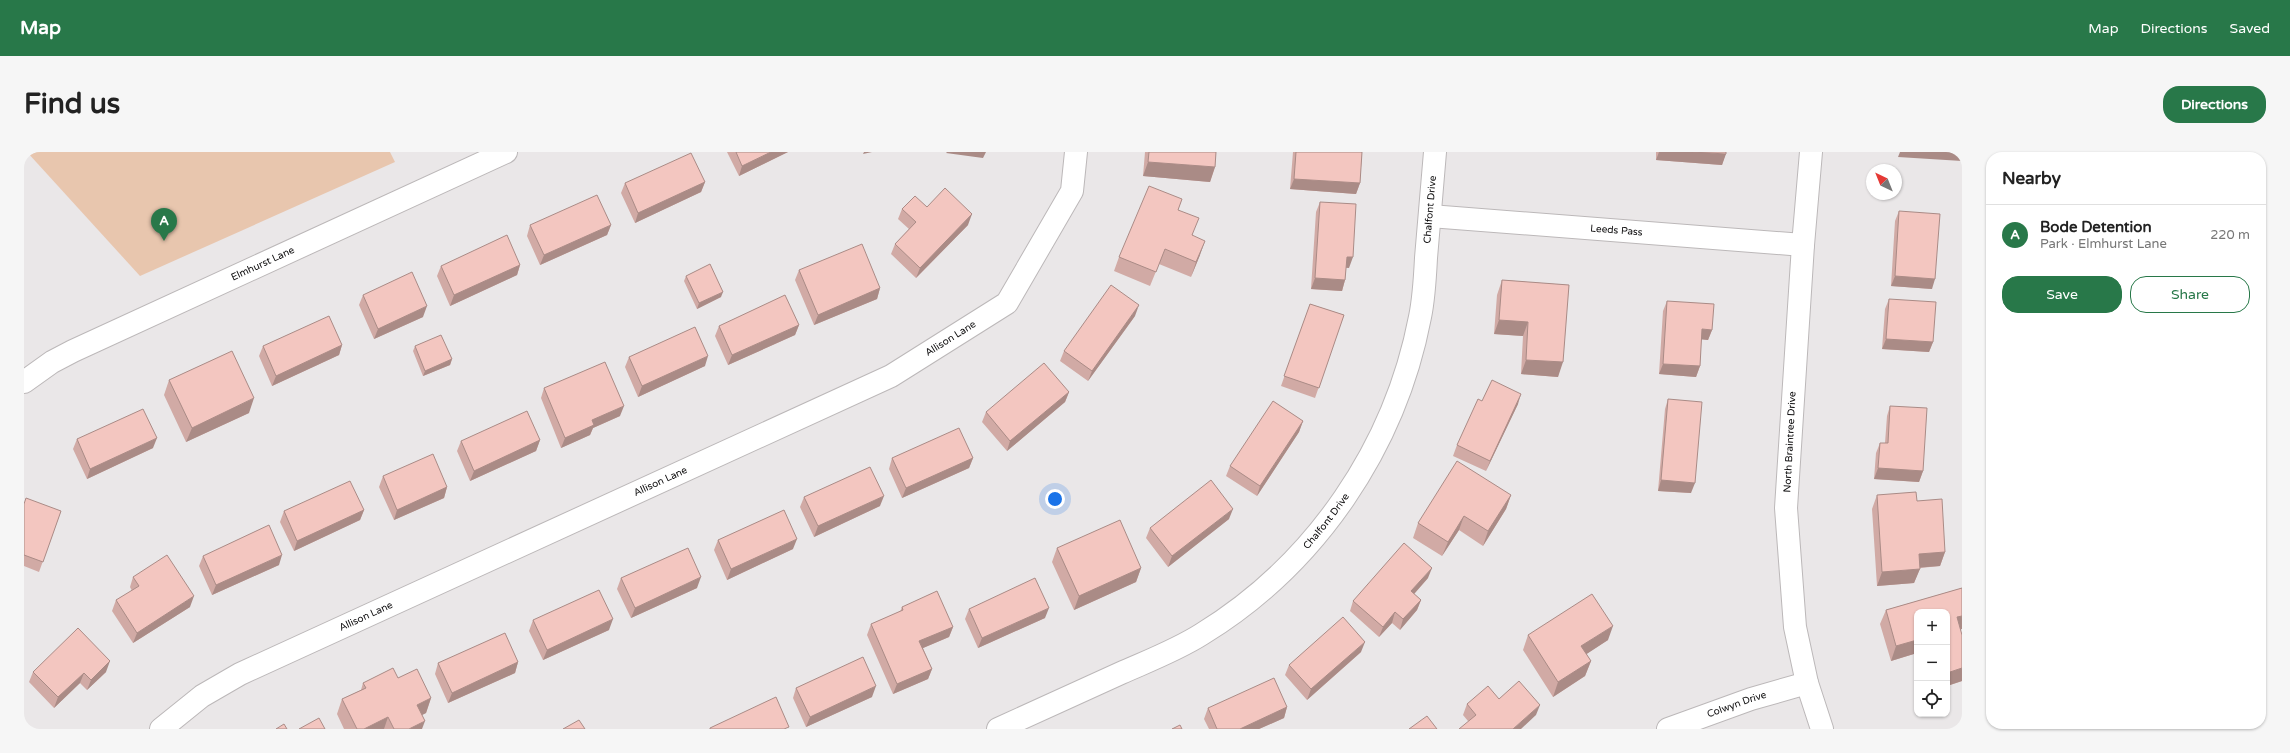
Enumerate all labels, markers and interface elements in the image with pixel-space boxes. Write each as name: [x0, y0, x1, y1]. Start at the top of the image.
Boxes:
text: Map: [20, 17, 61, 39]
text: Map: [2088, 20, 2119, 37]
text: Directions: [2141, 20, 2208, 37]
text: Saved: [2230, 20, 2270, 37]
button: Directions: [2163, 86, 2266, 123]
text: Find us: [24, 87, 120, 121]
north arrow: [1866, 164, 1902, 200]
text: Nearby: [2002, 168, 2061, 189]
street label: Chalfont Drive: [1421, 175, 1439, 244]
pin: A: [151, 208, 177, 241]
text: Bode Detention: [2040, 218, 2152, 236]
street label: Leeds Pass: [1590, 222, 1643, 239]
text: A: [2010, 227, 2020, 243]
text: 220 m: [2210, 227, 2250, 243]
text: Park · Elmhurst Lane: [2040, 236, 2167, 252]
street label: Elmhurst Lane: [229, 244, 297, 284]
button: Save: [2002, 276, 2122, 313]
button: Share: [2130, 276, 2250, 313]
street label: Allison Lane: [923, 318, 979, 359]
street label: North Braintree Drive: [1781, 391, 1799, 493]
street label: Allison Lane: [632, 464, 690, 499]
your location: [1045, 489, 1065, 509]
street label: Chalfont Drive: [1301, 491, 1352, 552]
street label: Allison Lane: [337, 599, 395, 634]
map controls: [1914, 609, 1950, 717]
button: +: [1914, 609, 1950, 645]
button: −: [1914, 645, 1950, 681]
button: locate: [1914, 681, 1950, 717]
street label: Colwyn Drive: [1705, 689, 1768, 720]

